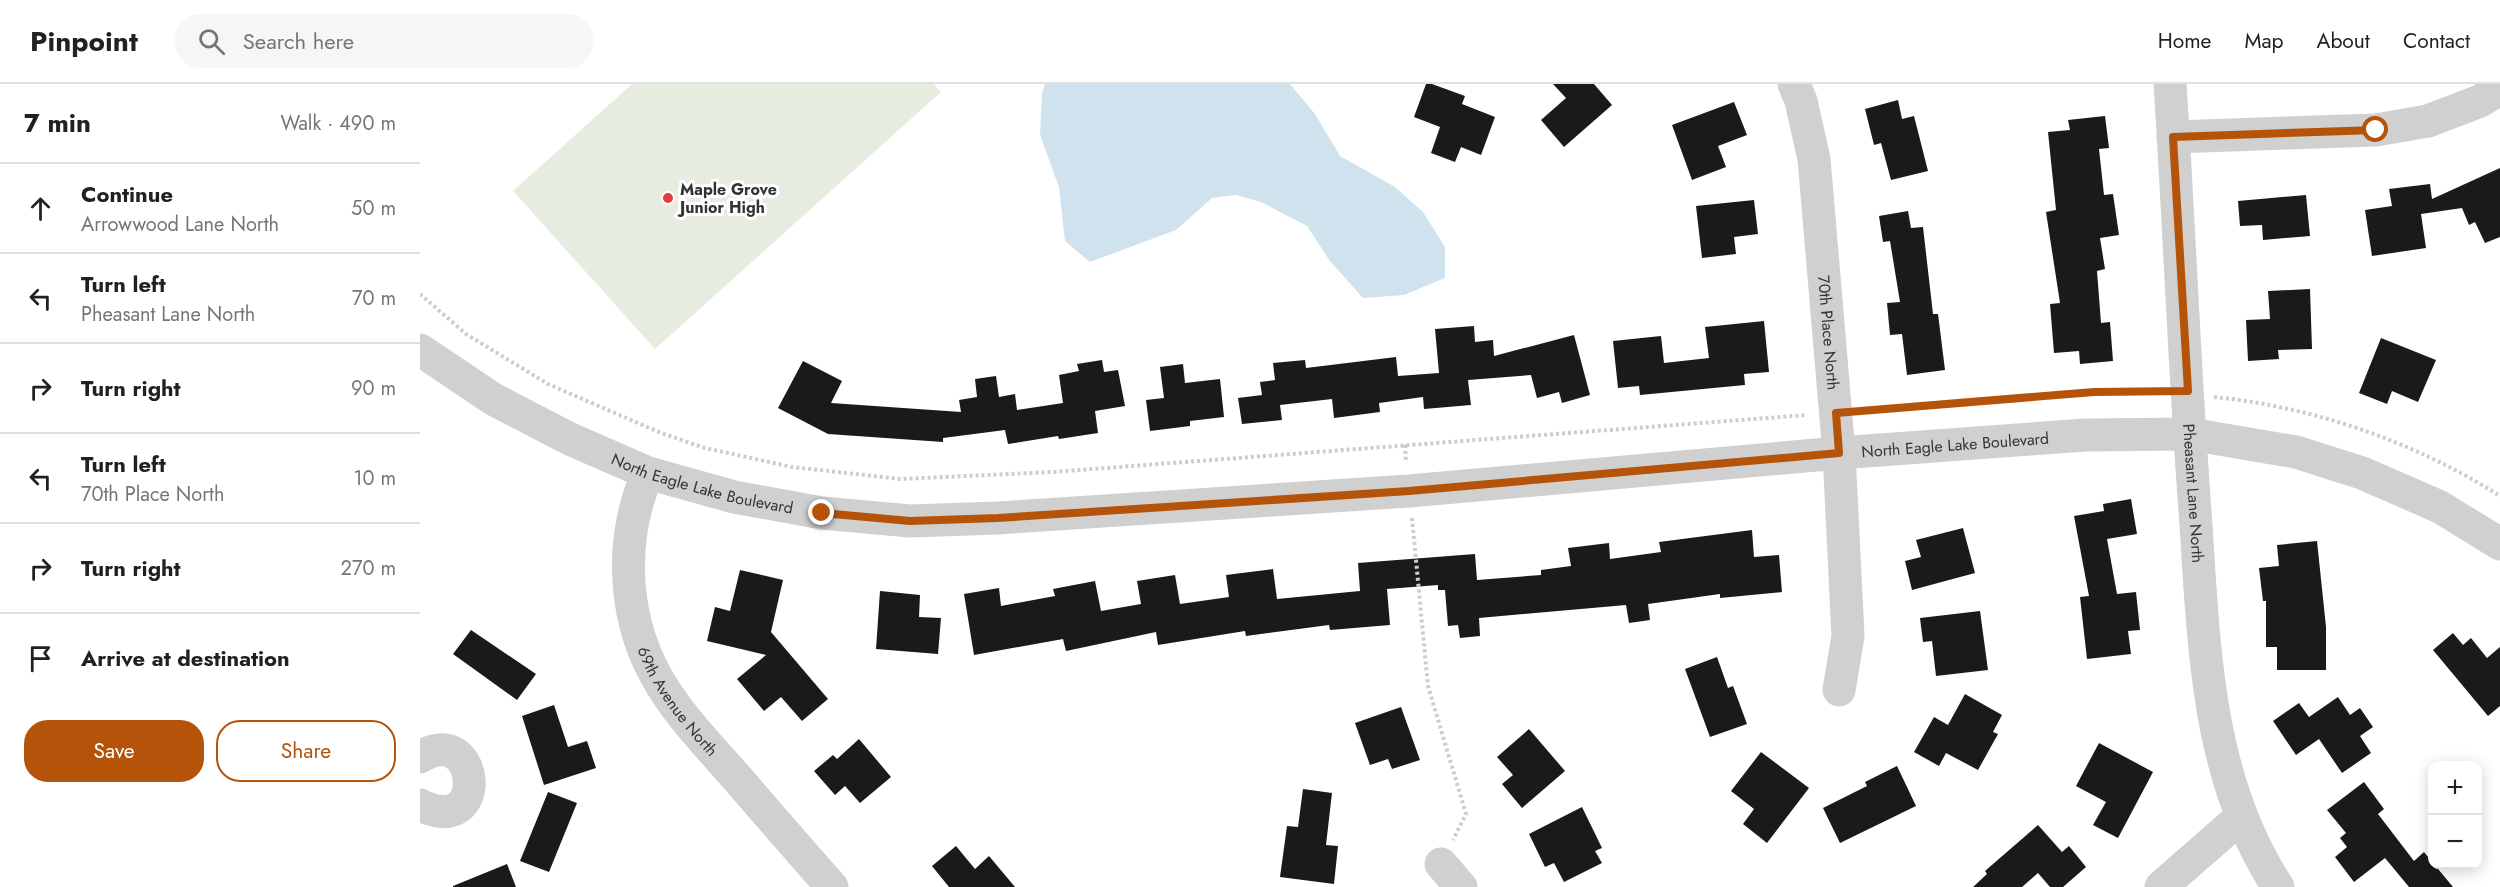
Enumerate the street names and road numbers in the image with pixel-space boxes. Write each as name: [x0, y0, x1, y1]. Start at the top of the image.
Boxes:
street label: 70th Place North: [1812, 274, 1845, 391]
street label: Pheasant Lane North: [2177, 423, 2209, 564]
street label: North Eagle Lake Boulevard: [1861, 427, 2050, 463]
street label: North Eagle Lake Boulevard: [608, 447, 795, 520]
street label: 69th Avenue North: [632, 643, 723, 761]

